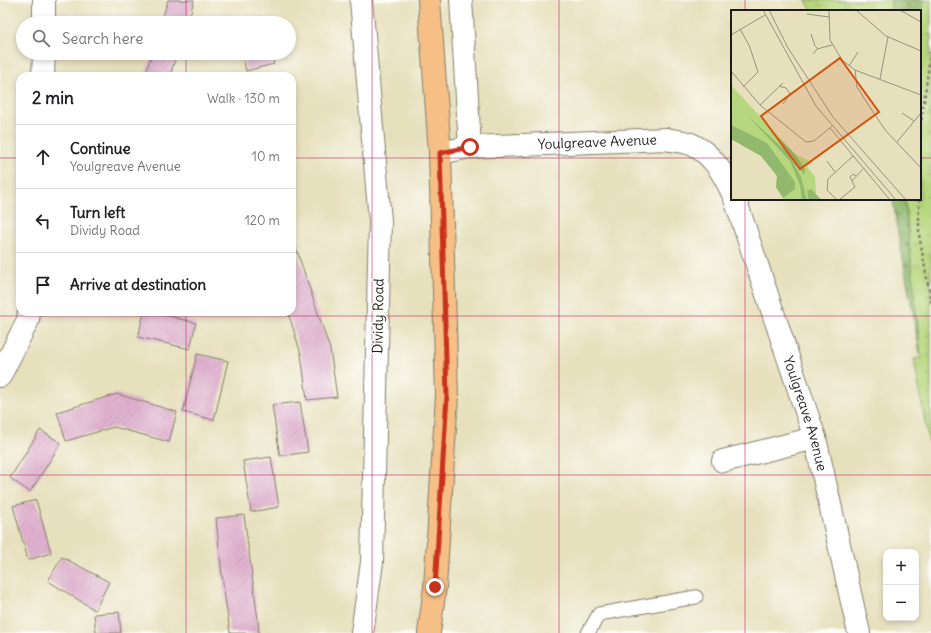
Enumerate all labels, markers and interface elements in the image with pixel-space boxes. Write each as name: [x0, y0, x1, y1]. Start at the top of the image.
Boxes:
inset map: [731, 10, 921, 200]
search box: [16, 16, 296, 60]
icon: search: [30, 27, 52, 49]
text: Search here: [62, 29, 143, 48]
text: 2 min: [32, 87, 74, 109]
text: Walk · 130 m: [207, 90, 280, 107]
street label: Youlgreave Avenue: [537, 130, 657, 153]
route start: [461, 138, 479, 156]
text: Continue: [70, 139, 131, 158]
icon: ahead: [32, 146, 54, 168]
text: 10 m: [252, 148, 280, 165]
text: Youlgreave Avenue: [70, 158, 181, 175]
text: Turn left: [70, 203, 125, 222]
icon: left: [32, 210, 54, 232]
text: 120 m: [245, 212, 280, 229]
text: Dividy Road: [70, 222, 140, 239]
icon: arrive: [32, 274, 54, 296]
text: Arrive at destination: [70, 275, 206, 294]
street label: Dividy Road: [368, 278, 388, 354]
street label: Youlgreave Avenue: [779, 354, 831, 473]
map controls: [883, 549, 919, 621]
button: +: [883, 549, 919, 585]
route end: [426, 578, 444, 596]
button: −: [883, 585, 919, 621]

